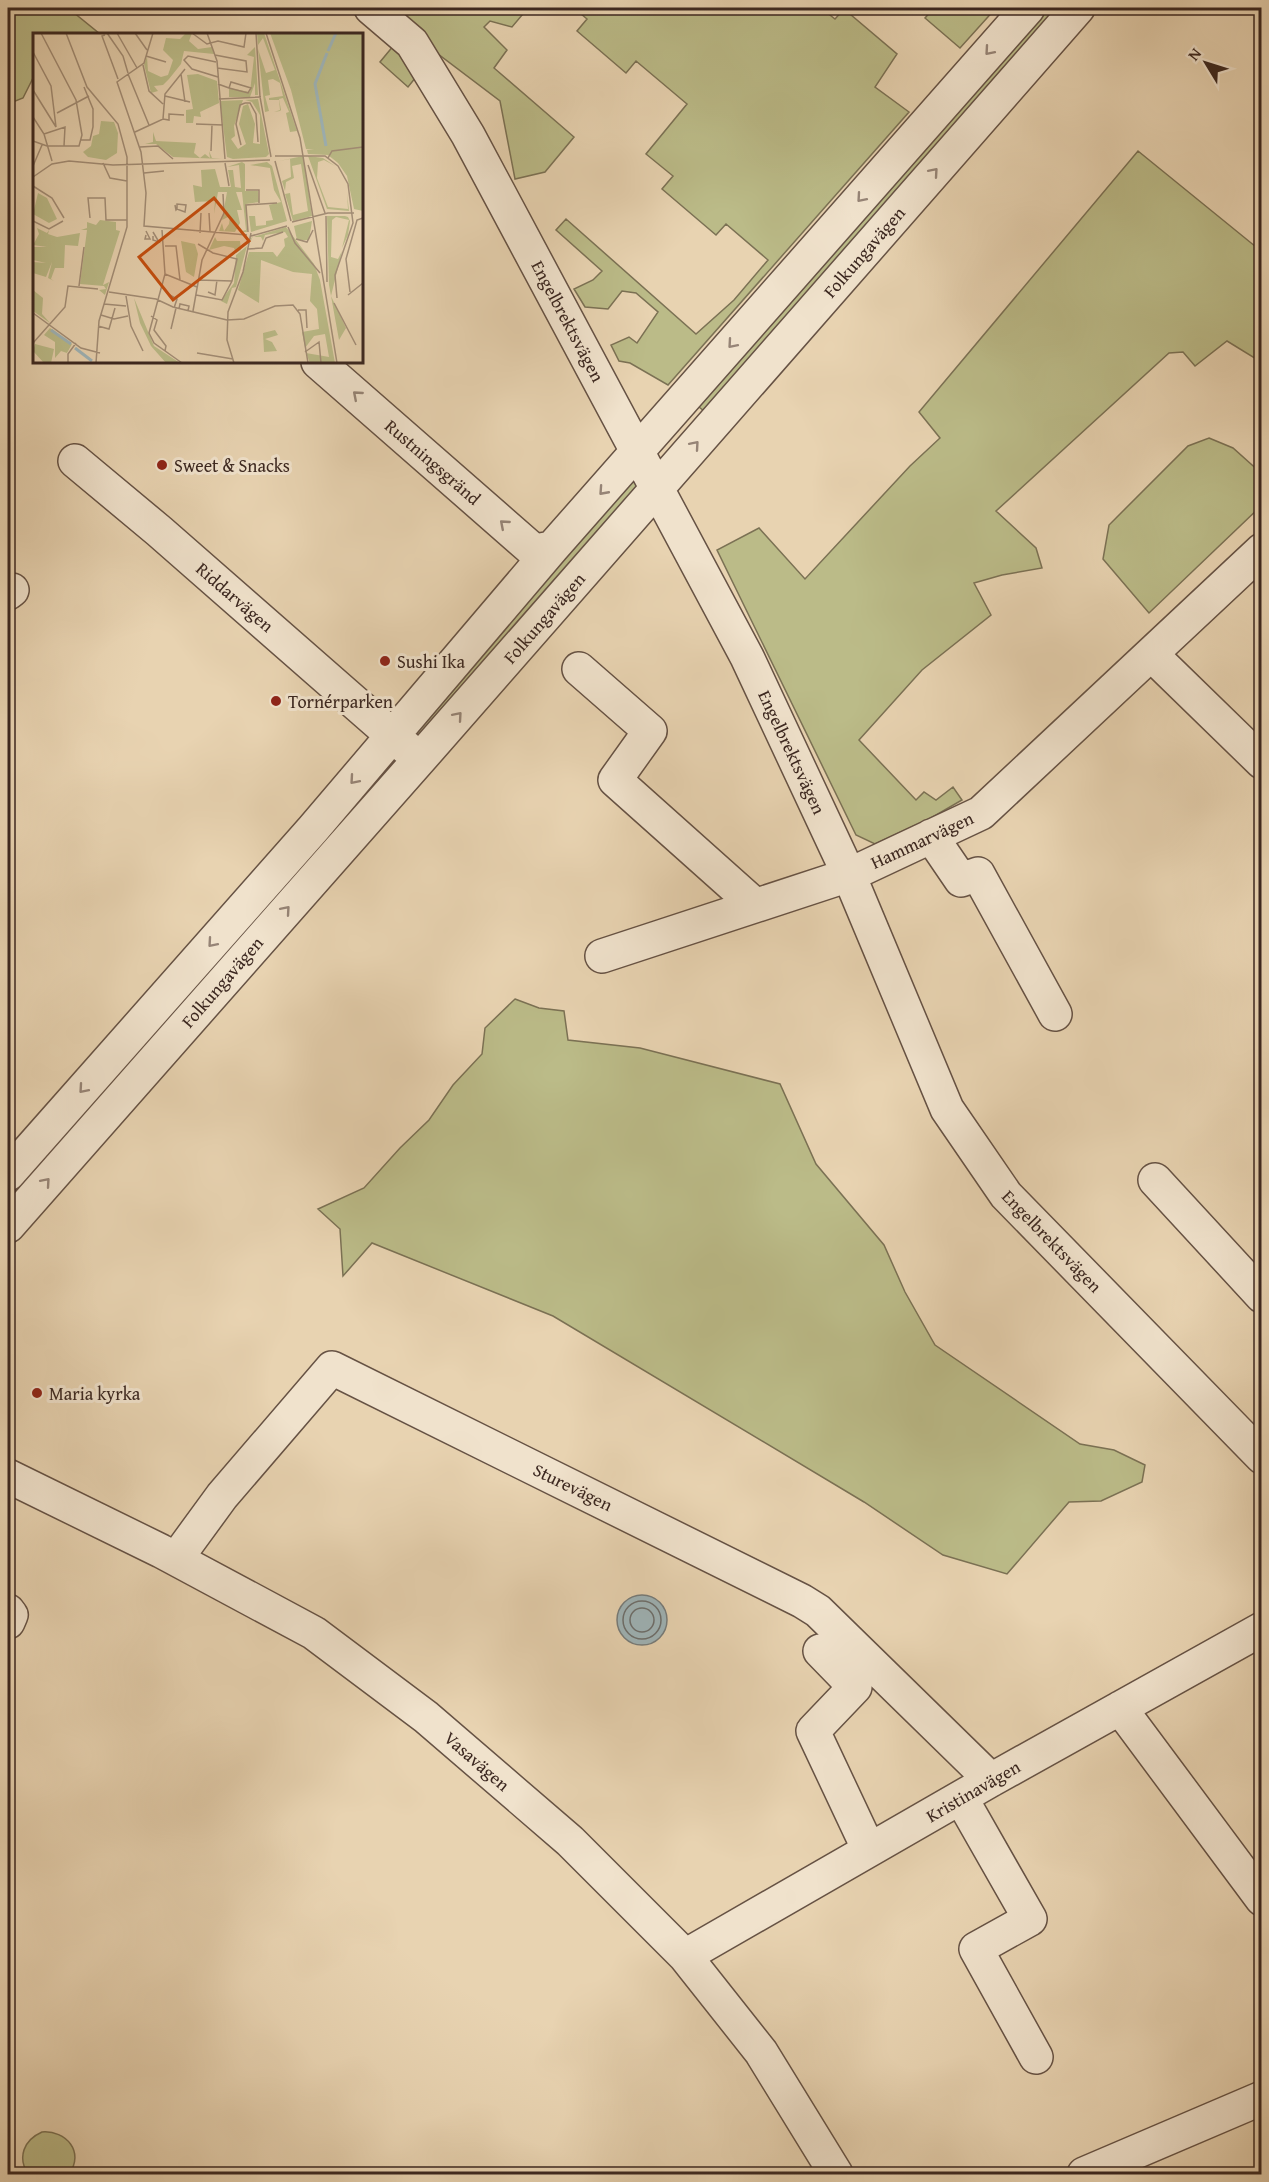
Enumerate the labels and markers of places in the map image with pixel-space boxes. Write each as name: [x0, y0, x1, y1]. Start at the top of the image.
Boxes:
place label: Sweet & Snacks: [174, 452, 290, 479]
marker: Sweet & Snacks: [155, 458, 169, 472]
place label: Sushi Ika: [397, 648, 465, 675]
marker: Sushi Ika: [378, 654, 392, 668]
place label: Tornérparken: [288, 688, 393, 715]
marker: Tornérparken: [269, 694, 283, 708]
place label: Maria kyrka: [49, 1380, 141, 1407]
marker: Maria kyrka: [30, 1386, 44, 1400]

